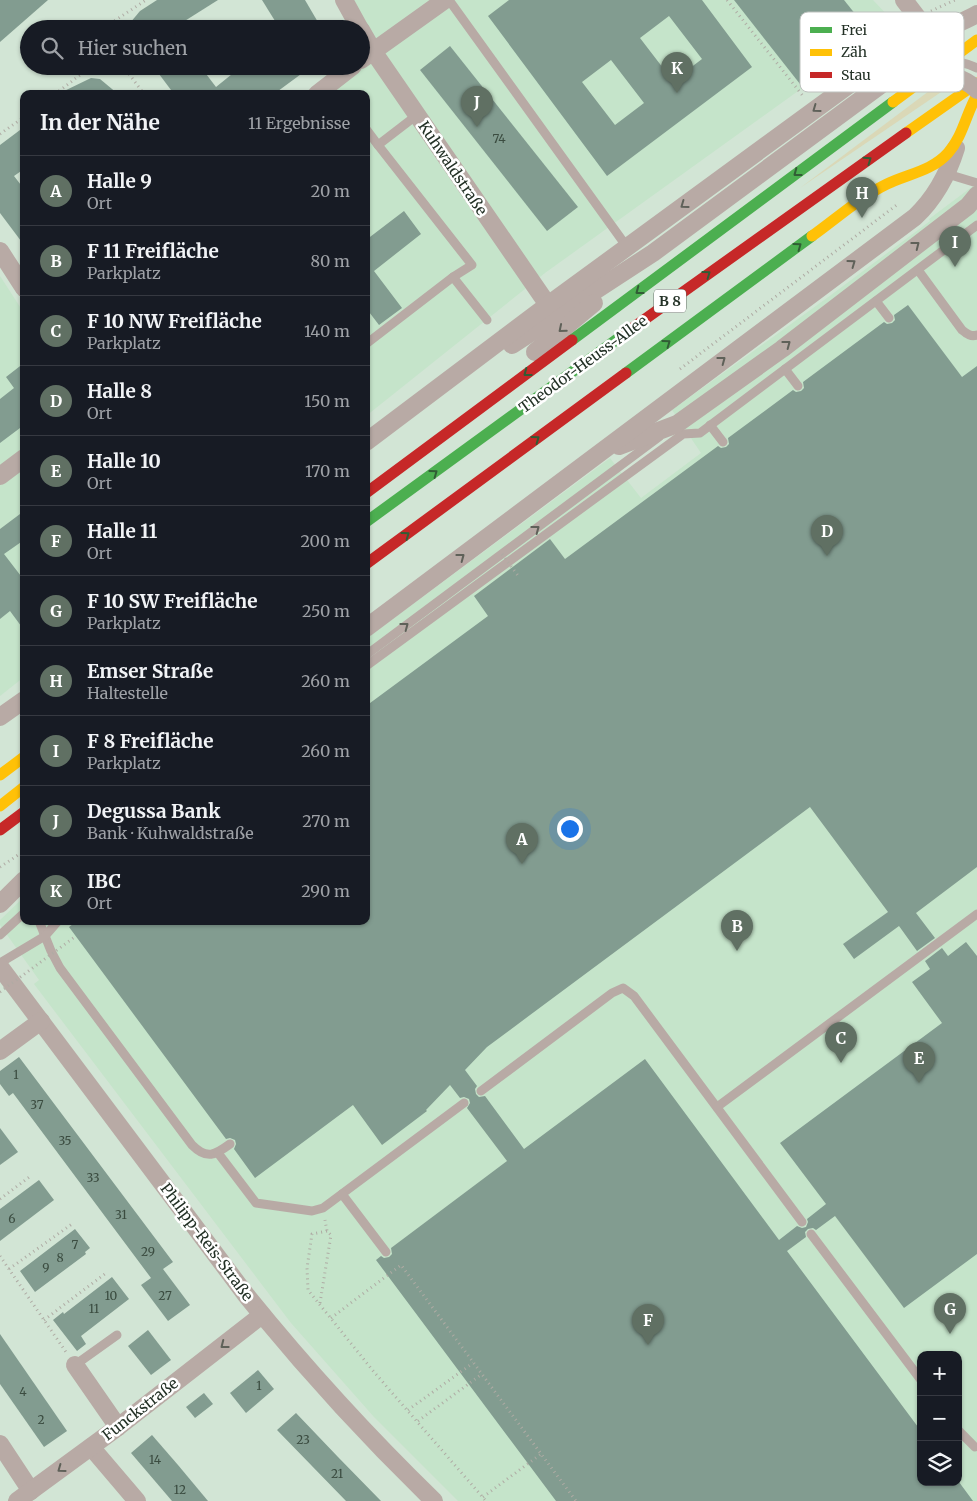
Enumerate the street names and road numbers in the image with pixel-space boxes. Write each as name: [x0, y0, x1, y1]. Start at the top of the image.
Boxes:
street label: Kuhwaldstraße: [415, 117, 492, 219]
road number: B 8: [654, 290, 686, 312]
street label: Theodor-Heuss-Allee: [515, 311, 651, 417]
street label: Philipp-Reis-Straße: [157, 1179, 258, 1305]
street label: Funckstraße: [98, 1373, 182, 1444]

